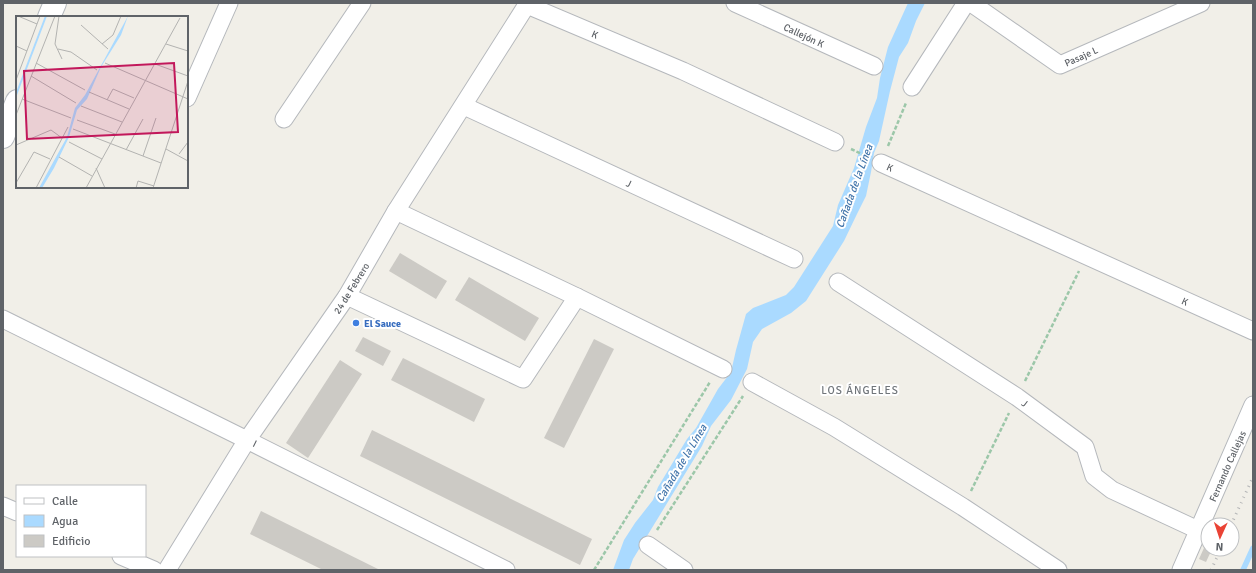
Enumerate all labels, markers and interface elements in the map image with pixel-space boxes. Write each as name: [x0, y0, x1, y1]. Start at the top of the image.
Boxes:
inset map: [16, 16, 188, 188]
street label: Callejón K: [781, 21, 826, 51]
street label: K: [590, 28, 600, 42]
street label: Pasaje L: [1063, 44, 1100, 70]
water label: Cañada de la Línea: [833, 142, 876, 230]
street label: K: [884, 161, 895, 175]
street label: J: [624, 178, 633, 190]
street label: 24 de Febrero: [331, 261, 372, 316]
street label: K: [1179, 295, 1190, 309]
marker: El Sauce: [351, 318, 361, 328]
place label: El Sauce: [364, 318, 401, 330]
district label: LOS ÁNGELES: [821, 383, 899, 397]
street label: J: [1019, 398, 1030, 410]
water label: Cañada de la Línea: [653, 422, 710, 504]
street label: Fernando Callejas: [1207, 429, 1249, 504]
street label: I: [251, 438, 259, 450]
legend: [16, 485, 146, 557]
text: Calle: [52, 494, 78, 509]
text: Agua: [52, 514, 78, 529]
north arrow: [1200, 517, 1240, 557]
text: Edificio: [52, 534, 90, 549]
text: N: [1215, 540, 1224, 553]

